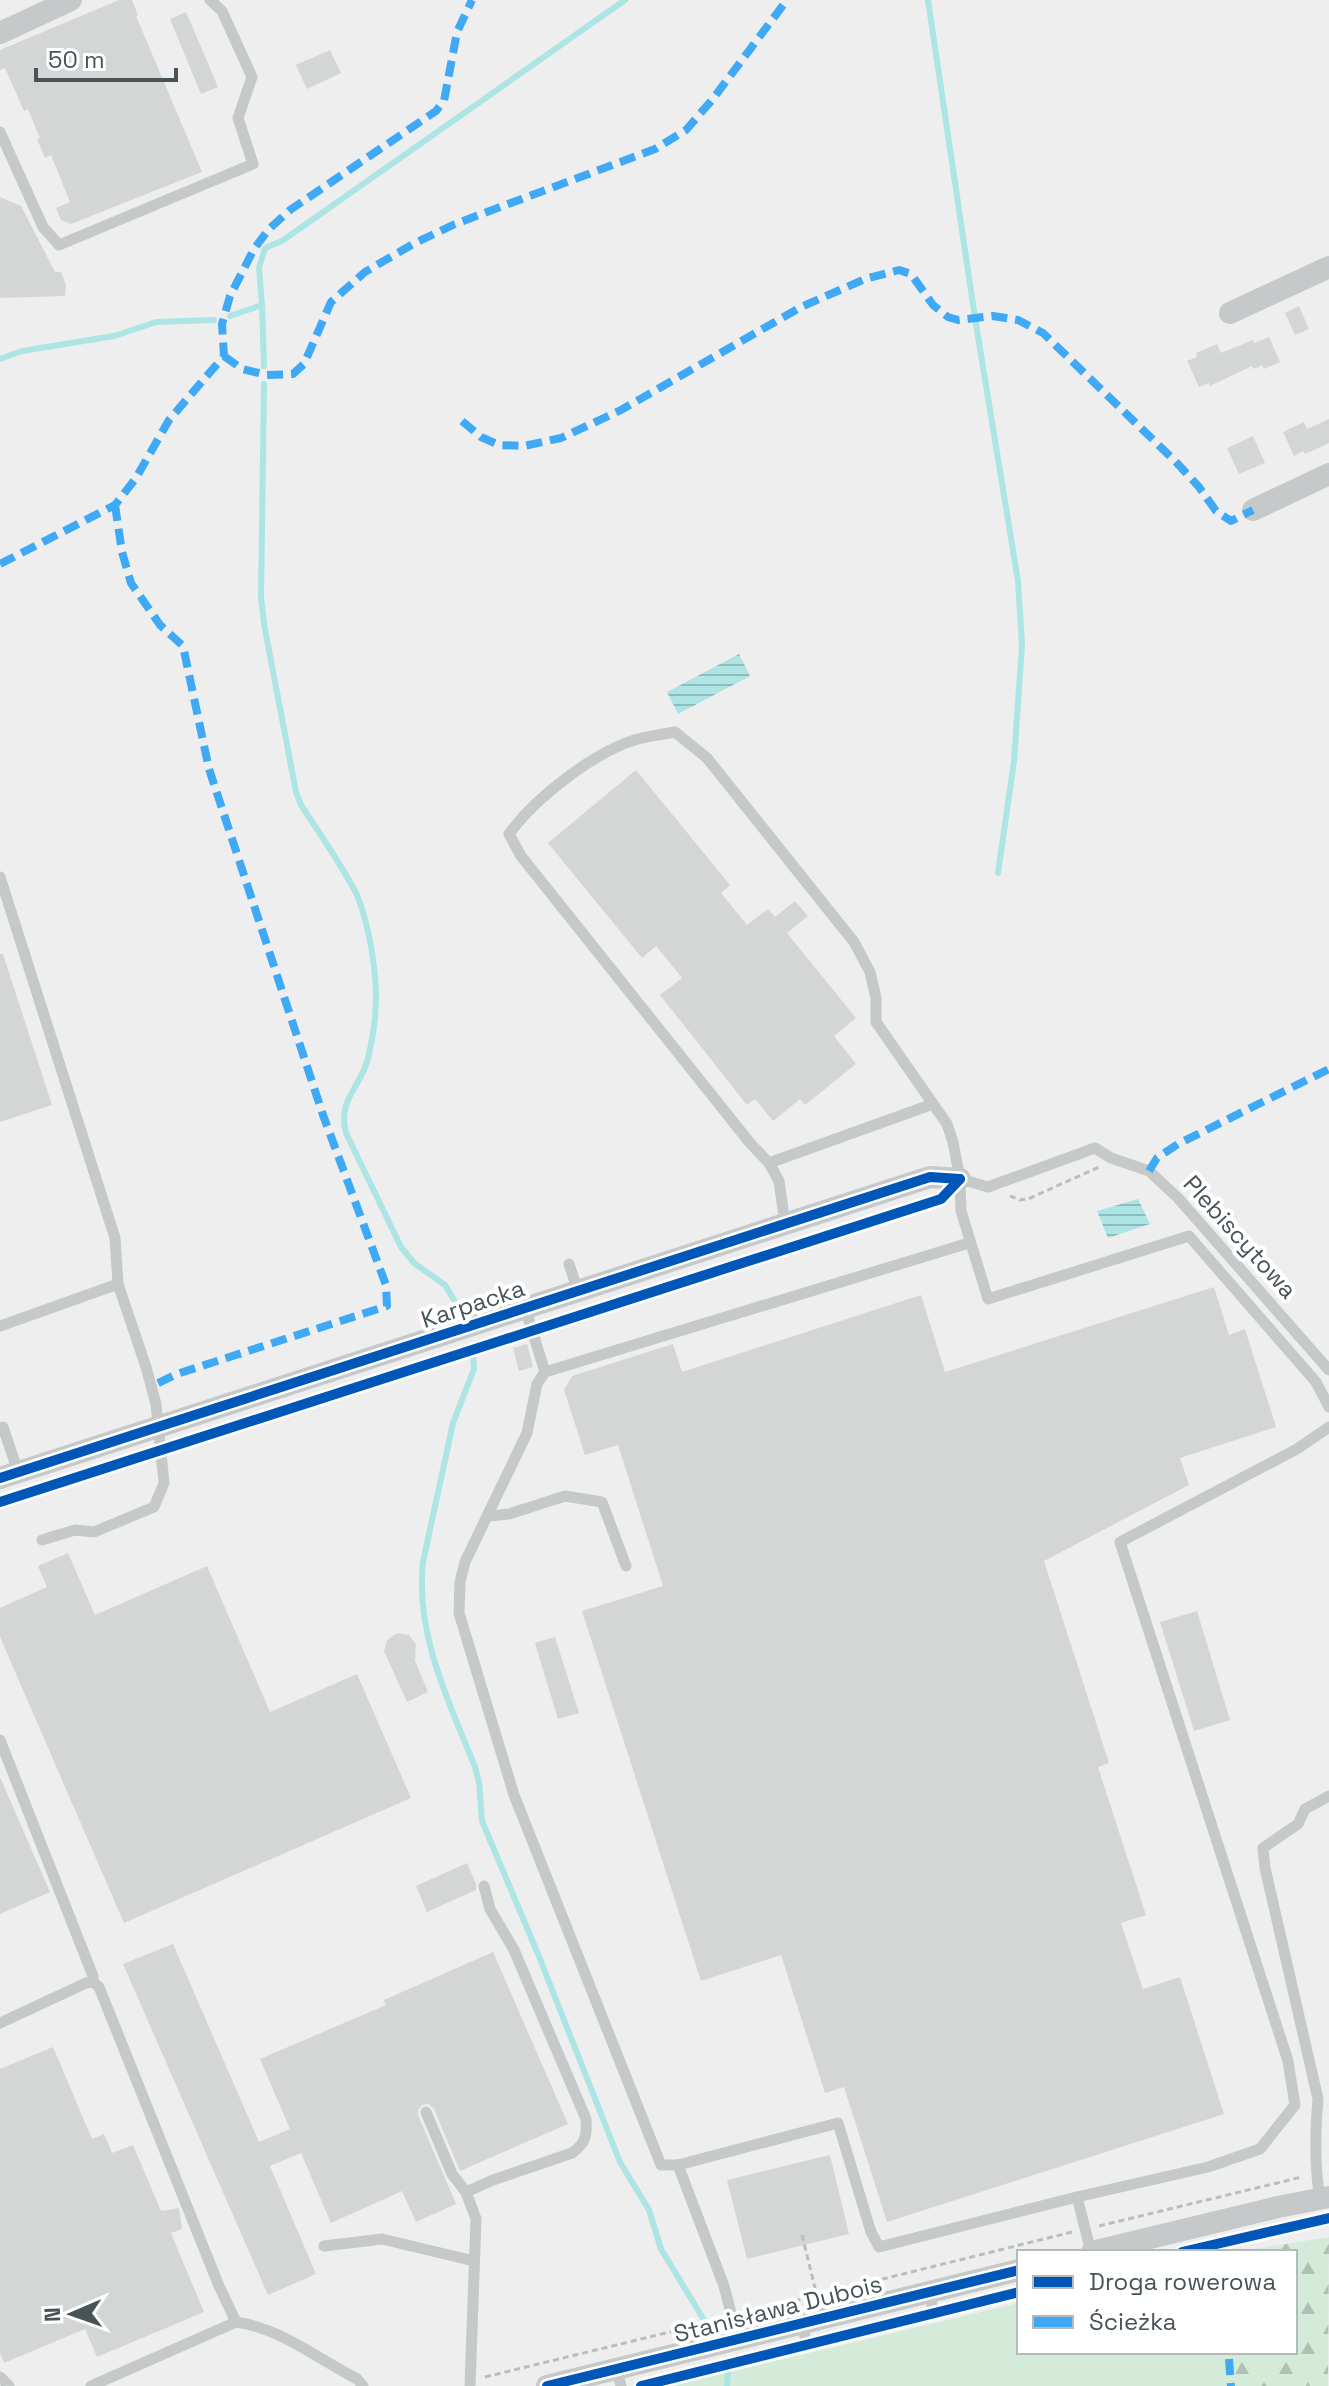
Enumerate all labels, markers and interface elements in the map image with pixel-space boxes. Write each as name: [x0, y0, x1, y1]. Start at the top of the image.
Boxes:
scale bar: [36, 32, 176, 82]
text: 50 m: [48, 44, 105, 75]
street label: Plebiscytowa: [1177, 1168, 1304, 1305]
street label: Karpacka: [417, 1272, 529, 1335]
legend: [1017, 2250, 1297, 2354]
text: Droga rowerowa: [1089, 2266, 1276, 2297]
street label: Stanisława Dubois: [671, 2268, 885, 2349]
north arrow: [32, 2274, 112, 2354]
text: Ścieżka: [1089, 2306, 1177, 2337]
text: N: [38, 2307, 66, 2323]

